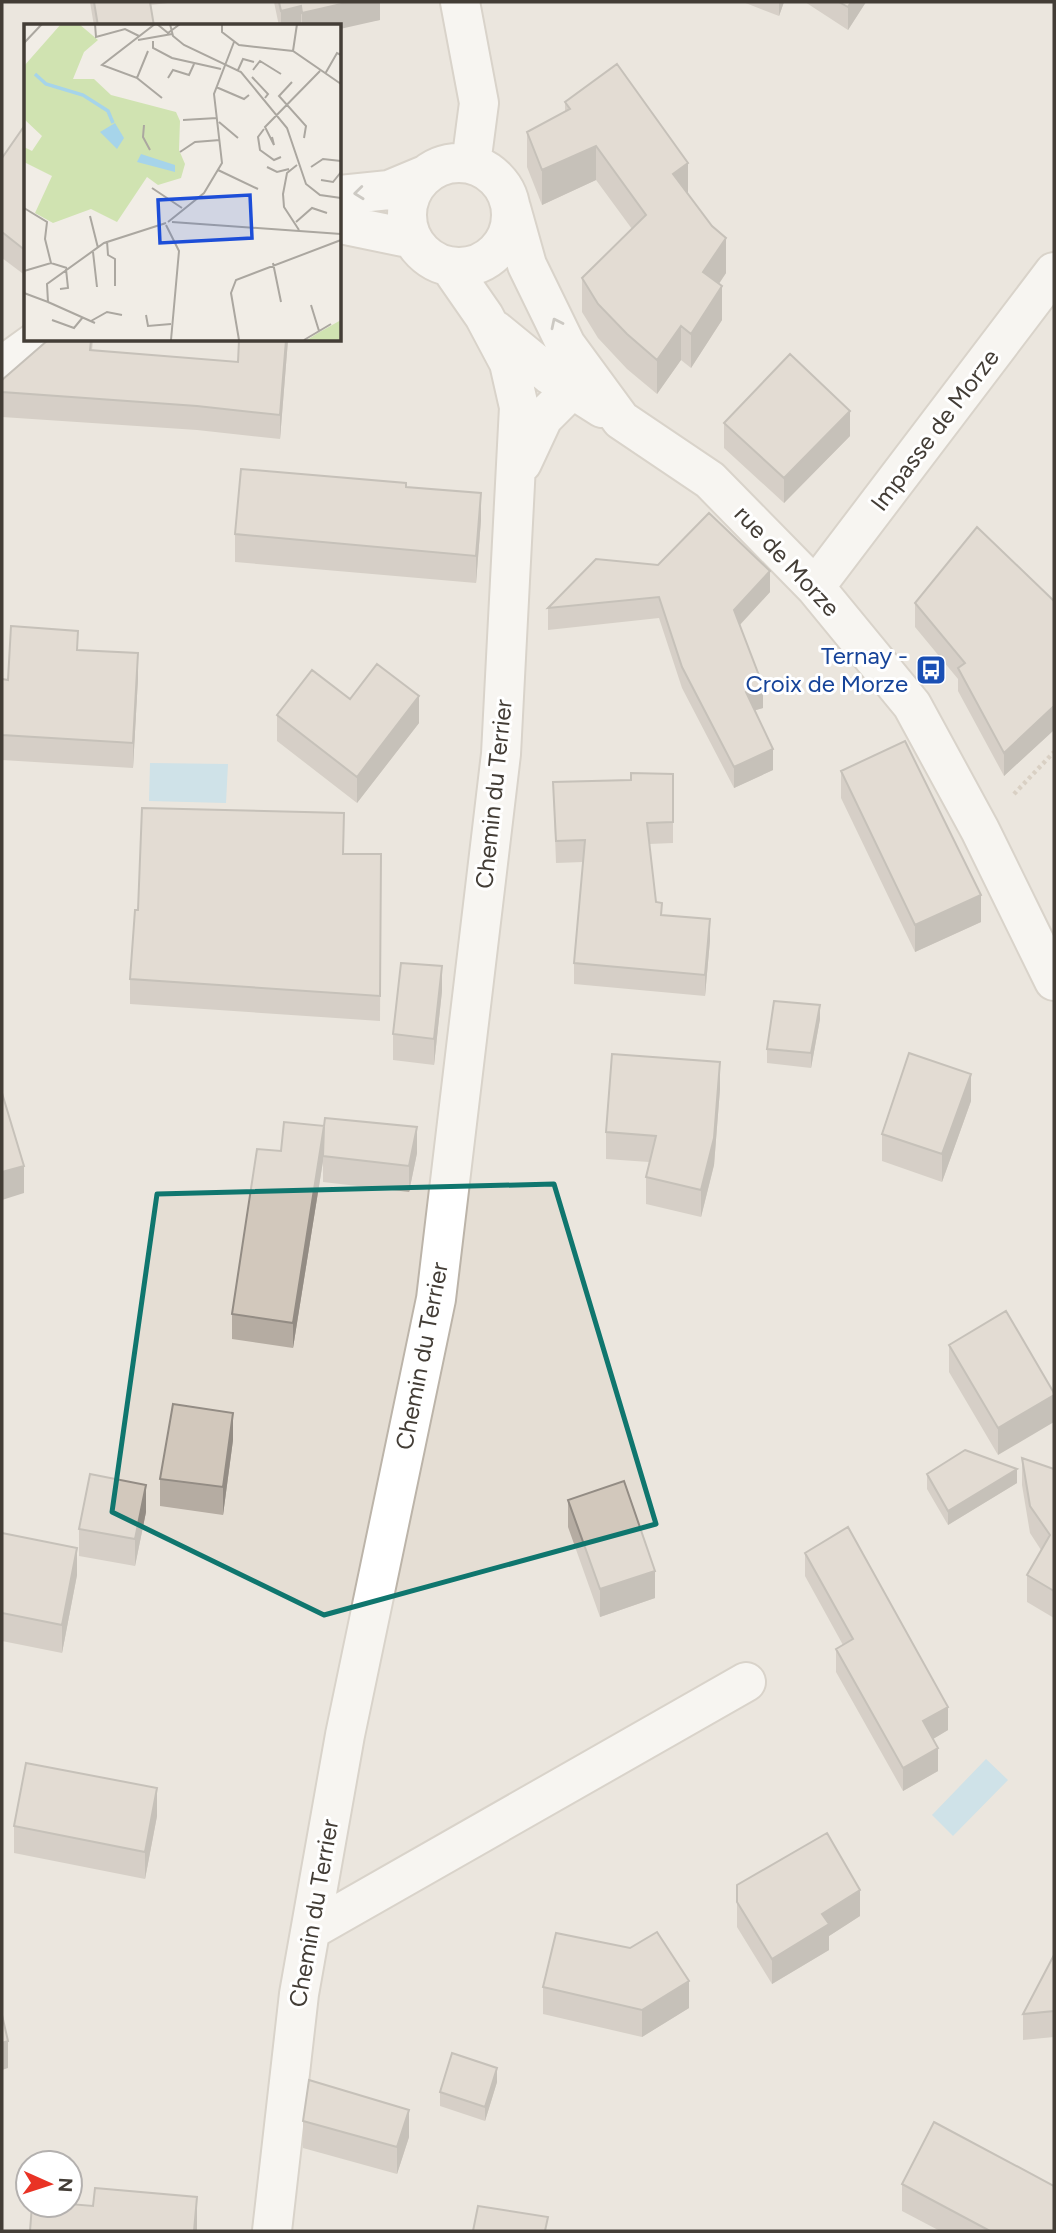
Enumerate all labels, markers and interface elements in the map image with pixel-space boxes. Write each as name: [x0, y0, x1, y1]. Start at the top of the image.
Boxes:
inset map: [24, 24, 341, 341]
one-way arrow: [354, 185, 365, 200]
one-way arrow: [550, 318, 564, 330]
street label: Impasse de Morze: [864, 343, 1005, 516]
street label: rue de Morze: [729, 499, 846, 622]
place label: Ternay - Croix de Morze: [745, 641, 908, 698]
bus stop icon: Ternay - Croix de Morze: [914, 653, 948, 687]
street label: Chemin du Terrier: [469, 698, 518, 890]
street label: Chemin du Terrier: [389, 1260, 454, 1452]
street label: Chemin du Terrier: [283, 1817, 344, 2009]
north arrow: [14, 2149, 84, 2219]
text: N: [54, 2177, 77, 2193]

